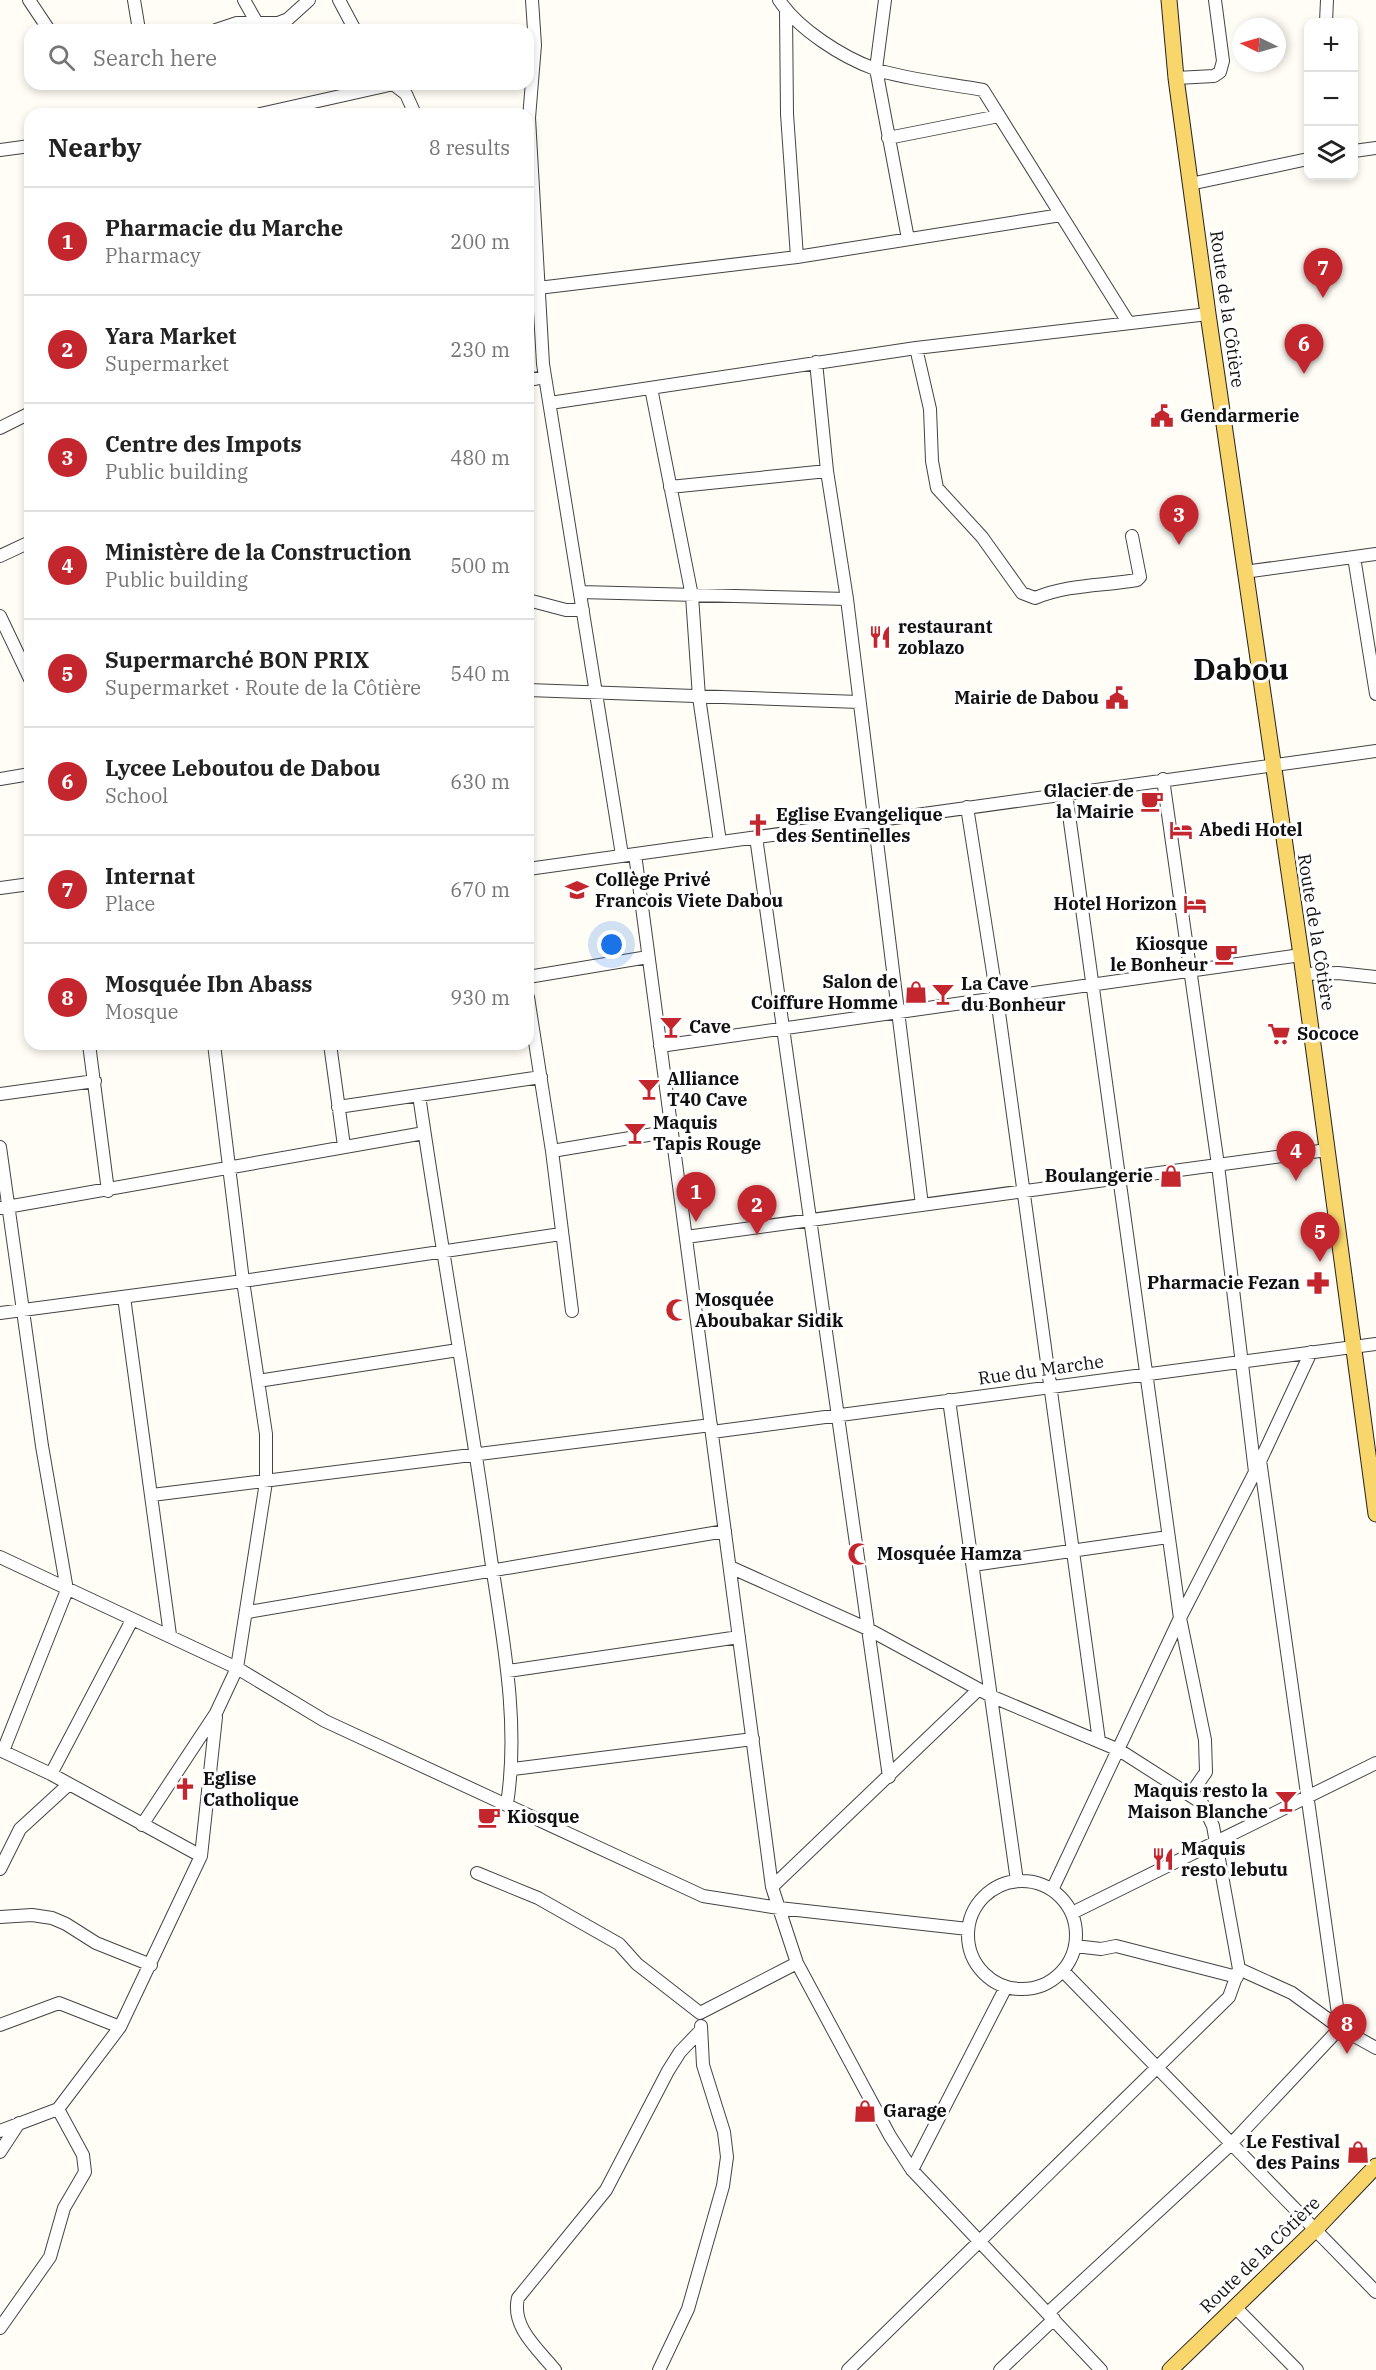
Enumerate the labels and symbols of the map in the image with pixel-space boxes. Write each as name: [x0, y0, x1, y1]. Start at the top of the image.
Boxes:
north arrow: [1232, 18, 1286, 72]
street label: Route de la Côtière: [1205, 229, 1250, 389]
pin: 7: [1304, 248, 1342, 298]
pin: 6: [1284, 324, 1324, 374]
public building icon: Gendarmerie: [1149, 403, 1175, 429]
place label: Gendarmerie: [1180, 404, 1299, 427]
pin: 3: [1160, 496, 1198, 545]
place label: restaurant zoblazo: [898, 615, 993, 659]
restaurant icon: restaurant zoblazo: [867, 624, 893, 650]
district label: Dabou: [1193, 649, 1289, 688]
public building icon: Mairie de Dabou: [1104, 685, 1130, 711]
place label: Mairie de Dabou: [954, 686, 1099, 709]
place label: Glacier de la Mairie: [1043, 779, 1134, 823]
cafe icon: Glacier de la Mairie: [1139, 788, 1165, 814]
place label: Eglise Evangelique des Sentinelles: [776, 803, 943, 847]
church icon: Eglise Evangelique des Sentinelles: [745, 812, 771, 838]
hotel icon: Abedi Hotel: [1168, 817, 1194, 843]
place label: Abedi Hotel: [1199, 818, 1303, 841]
street label: Route de la Côtière: [1293, 852, 1340, 1012]
place label: Collège Privé Francois Viete Dabou: [595, 868, 784, 912]
school or university icon: Collège Privé Francois Viete Dabou: [564, 877, 590, 903]
hotel icon: Hotel Horizon: [1182, 891, 1208, 917]
place label: Hotel Horizon: [1054, 892, 1177, 915]
your location: [597, 930, 626, 959]
place label: Kiosque le Bonheur: [1110, 932, 1208, 976]
cafe icon: Kiosque le Bonheur: [1213, 941, 1239, 967]
place label: Salon de Coiffure Homme: [751, 970, 898, 1014]
place label: La Cave du Bonheur: [961, 972, 1066, 1016]
shop icon: Salon de Coiffure Homme: [903, 979, 929, 1005]
bar icon: La Cave du Bonheur: [930, 981, 956, 1007]
bar icon: Cave: [658, 1014, 684, 1040]
place label: Cave: [689, 1015, 731, 1038]
supermarket icon: Sococe: [1266, 1021, 1292, 1047]
place label: Sococe: [1297, 1022, 1359, 1045]
place label: Alliance T40 Cave: [667, 1067, 747, 1111]
bar icon: Alliance T40 Cave: [636, 1076, 662, 1102]
place label: Maquis Tapis Rouge: [653, 1111, 761, 1155]
bar icon: Maquis Tapis Rouge: [622, 1120, 648, 1146]
pin: 4: [1276, 1132, 1316, 1181]
shop icon: Boulangerie: [1158, 1163, 1184, 1189]
place label: Boulangerie: [1045, 1164, 1153, 1187]
pin: 1: [676, 1172, 716, 1222]
pin: 2: [738, 1186, 777, 1235]
pin: 5: [1300, 1212, 1340, 1262]
pharmacy icon: Pharmacie Fezan: [1305, 1270, 1331, 1296]
place label: Pharmacie Fezan: [1147, 1271, 1300, 1294]
place label: Mosquée Aboubakar Sidik: [695, 1288, 844, 1332]
mosque icon: Mosquée Aboubakar Sidik: [664, 1297, 690, 1323]
street label: Rue du Marche: [976, 1349, 1105, 1390]
mosque icon: Mosquée Hamza: [846, 1541, 872, 1567]
place label: Mosquée Hamza: [877, 1542, 1022, 1565]
place label: Eglise Catholique: [203, 1767, 299, 1811]
church icon: Eglise Catholique: [172, 1776, 198, 1802]
place label: Maquis resto la Maison Blanche: [1128, 1779, 1268, 1823]
bar icon: Maquis resto la Maison Blanche: [1273, 1788, 1299, 1814]
cafe icon: Kiosque: [476, 1804, 502, 1830]
place label: Kiosque: [507, 1805, 580, 1828]
place label: Maquis resto lebutu: [1181, 1837, 1288, 1881]
restaurant icon: Maquis resto lebutu: [1150, 1846, 1176, 1872]
pin: 8: [1328, 2004, 1366, 2054]
shop icon: Garage: [852, 2098, 878, 2124]
place label: Garage: [883, 2099, 947, 2122]
place label: Le Festival des Pains: [1246, 2130, 1340, 2174]
shop icon: Le Festival des Pains: [1345, 2139, 1371, 2165]
street label: Route de la Côtière: [1195, 2191, 1325, 2318]

